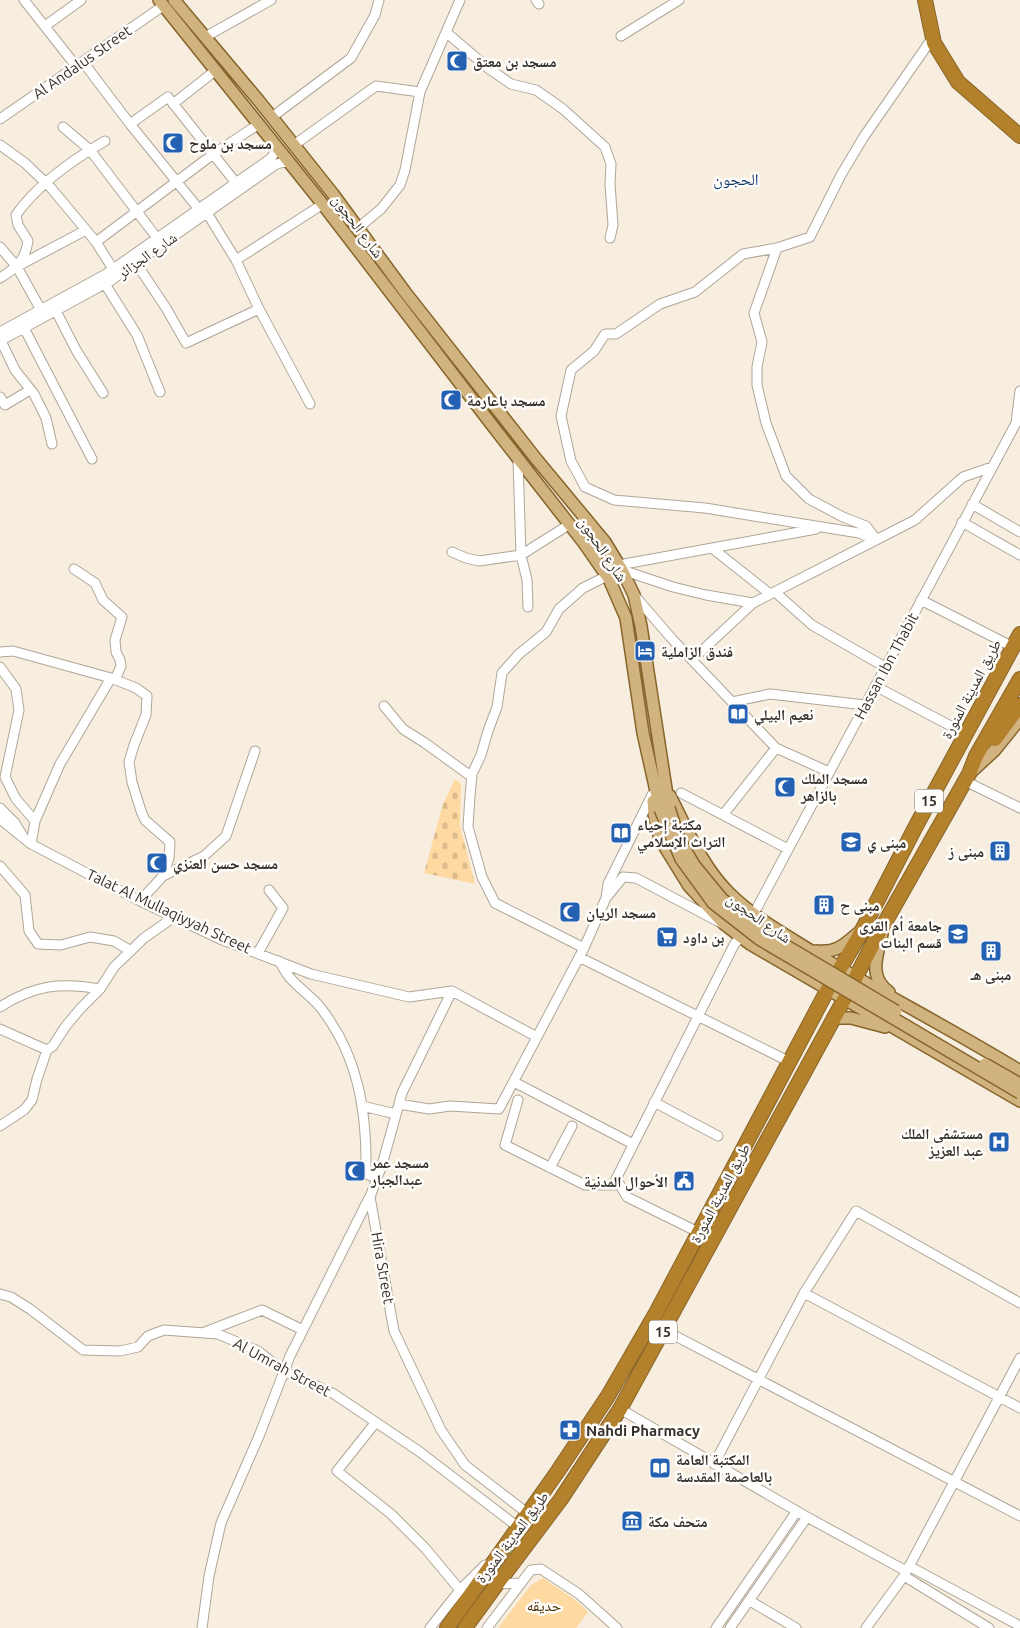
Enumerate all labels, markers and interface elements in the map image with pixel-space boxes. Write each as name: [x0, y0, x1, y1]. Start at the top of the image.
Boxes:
street label: Al Andalus Street: [30, 22, 135, 102]
mosque icon: مسجد بن معتق: [445, 49, 469, 73]
place label: مسجد بن معتق: [473, 53, 557, 71]
mosque icon: مسجد بن ملوح: [161, 131, 185, 155]
place label: مسجد بن ملوح: [189, 135, 272, 153]
district label: الحجون: [713, 170, 759, 190]
street label: شارع الحجون: [327, 191, 387, 262]
street label: شارع الجزائر: [113, 228, 181, 284]
mosque icon: مسجد باعارمة: [439, 388, 463, 412]
place label: مسجد باعارمة: [467, 392, 546, 409]
street label: شارع الحجون: [573, 513, 631, 586]
street label: Hassan Ibn Thabit: [851, 610, 921, 722]
street label: طريق المدينة المنورة: [938, 636, 1006, 743]
hotel icon: فندق الزاملية: [633, 639, 657, 663]
place label: فندق الزاملية: [661, 643, 733, 661]
library icon: نعيم البيلي: [726, 702, 750, 726]
place label: نعيم البيلي: [754, 706, 813, 726]
place label: مسجد الملك بالزاهر: [800, 770, 868, 804]
mosque icon: مسجد الملك بالزاهر: [773, 775, 797, 799]
road number: 15: [915, 789, 943, 812]
place label: مكتبة إحياء التراث الإسلامي: [637, 816, 726, 853]
library icon: مكتبة إحياء التراث الإسلامي: [609, 821, 633, 845]
school or university icon: مبنى ي: [839, 830, 863, 854]
place label: مبنى ي: [867, 834, 906, 854]
building icon: مبنى ز: [988, 839, 1012, 863]
place label: مبنى ز: [948, 843, 984, 861]
mosque icon: مسجد حسن العنزي: [145, 851, 169, 875]
place label: مسجد حسن العنزي: [173, 855, 278, 875]
street label: Talat Al Mullaqiyyah Street: [84, 865, 254, 957]
street label: شارع الحجون: [722, 890, 794, 948]
building icon: مبنى ح: [812, 893, 836, 917]
place label: مبنى ح: [840, 897, 880, 915]
mosque icon: مسجد الريان: [558, 900, 582, 924]
place label: مسجد الريان: [586, 904, 656, 922]
place label: جامعة أم القرى قسم البنات: [859, 916, 942, 953]
school or university icon: جامعة أم القرى قسم البنات: [946, 922, 970, 946]
supermarket icon: بن داود: [655, 925, 679, 949]
place label: بن داود: [683, 929, 724, 947]
building icon: مبنى هـ: [979, 939, 1003, 963]
place label: مبنى هـ: [970, 966, 1011, 984]
place label: مستشفى الملك عبد العزيز: [901, 1125, 983, 1159]
hospital icon: مستشفى الملك عبد العزيز: [987, 1130, 1011, 1154]
street label: طريق المدينة المنورة: [687, 1140, 755, 1247]
place label: مسجد عمر عبدالجبار: [370, 1154, 429, 1188]
mosque icon: مسجد عمر عبدالجبار: [343, 1159, 367, 1183]
public building icon: الأحوال المدنية: [672, 1169, 696, 1193]
place label: الأحوال المدنية: [584, 1173, 668, 1191]
street label: Hira Street: [368, 1231, 398, 1305]
road number: 15: [649, 1320, 677, 1344]
street label: Al Umrah Street: [231, 1334, 334, 1400]
pharmacy icon: Nahdi Pharmacy: [558, 1418, 582, 1442]
place label: Nahdi Pharmacy: [586, 1422, 700, 1439]
place label: المكتبة العامة بالعاصمة المقدسة: [676, 1451, 772, 1485]
library icon: المكتبة العامة بالعاصمة المقدسة: [648, 1456, 672, 1480]
street label: طريق المدينة المنورة: [472, 1488, 554, 1587]
museum icon: متحف مكة: [620, 1509, 644, 1533]
place label: متحف مكة: [648, 1513, 707, 1530]
park label: حديقه: [527, 1597, 562, 1614]

